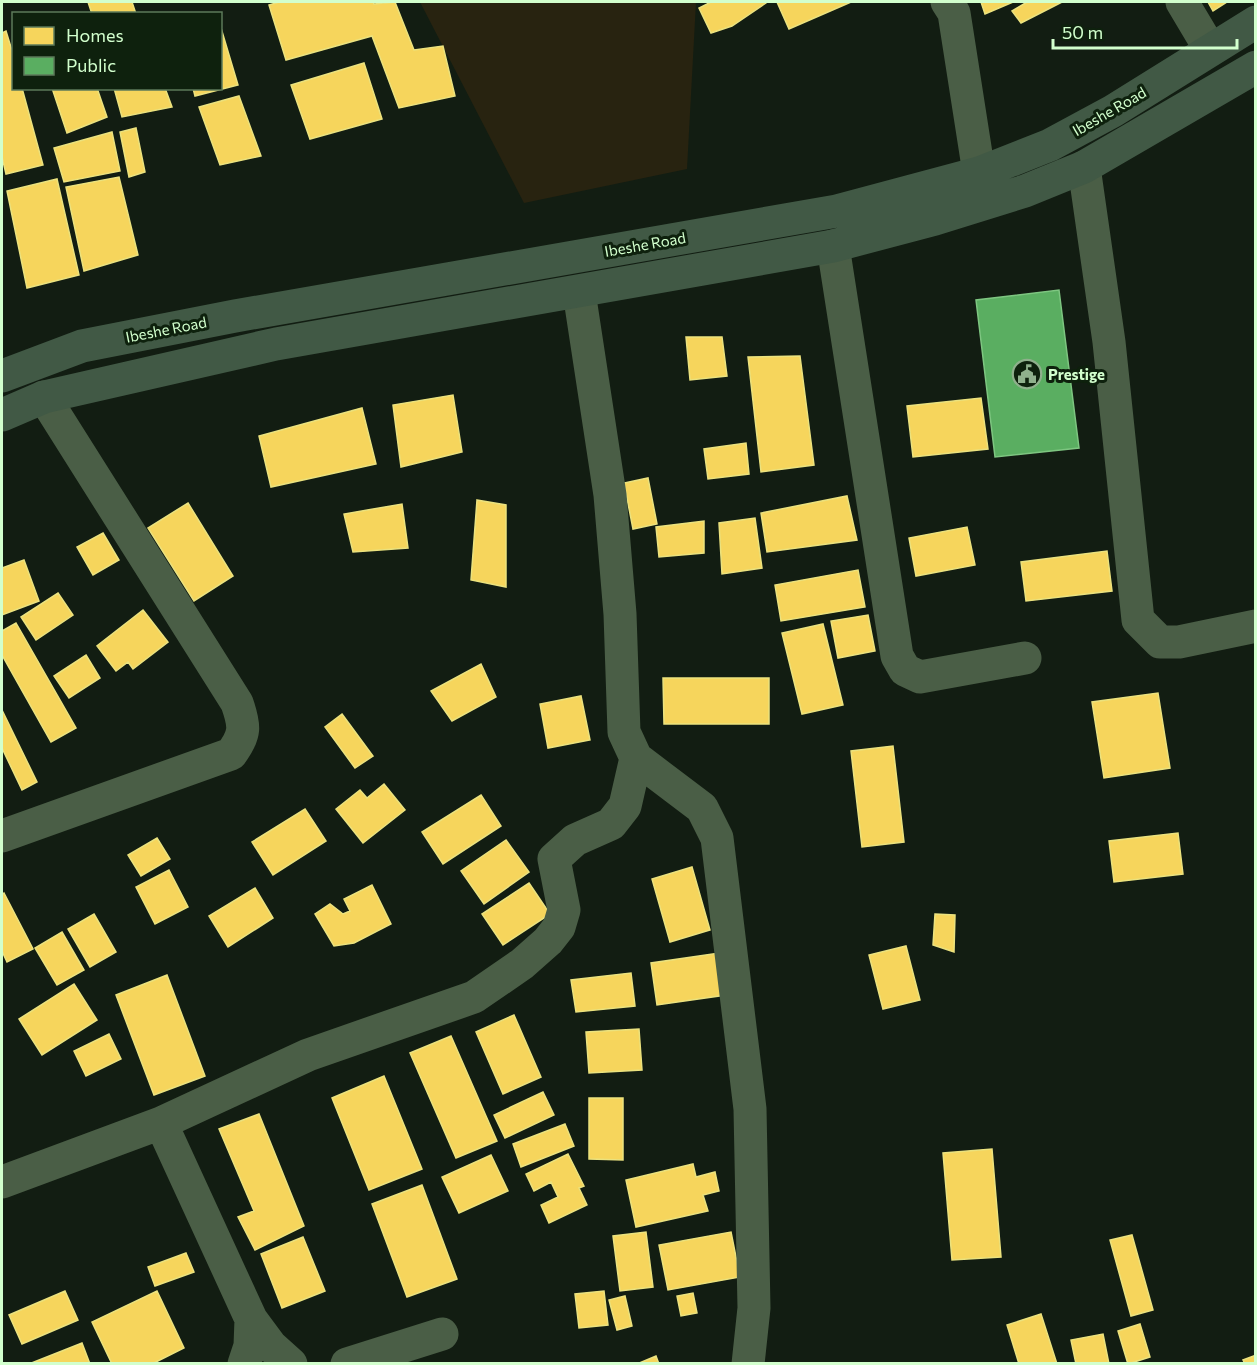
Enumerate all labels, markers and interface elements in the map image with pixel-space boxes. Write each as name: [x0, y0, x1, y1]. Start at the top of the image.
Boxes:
legend: [12, 12, 222, 90]
scale bar: [1053, 12, 1238, 50]
text: 50 m: [1062, 21, 1103, 43]
text: Homes: [66, 24, 124, 46]
text: Public: [66, 54, 116, 76]
street label: Ibeshe Road: [1069, 83, 1149, 139]
street label: Ibeshe Road: [603, 228, 687, 260]
street label: Ibeshe Road: [124, 312, 208, 346]
public building icon: Prestige: [1011, 358, 1043, 390]
place label: Prestige: [1048, 365, 1105, 383]

